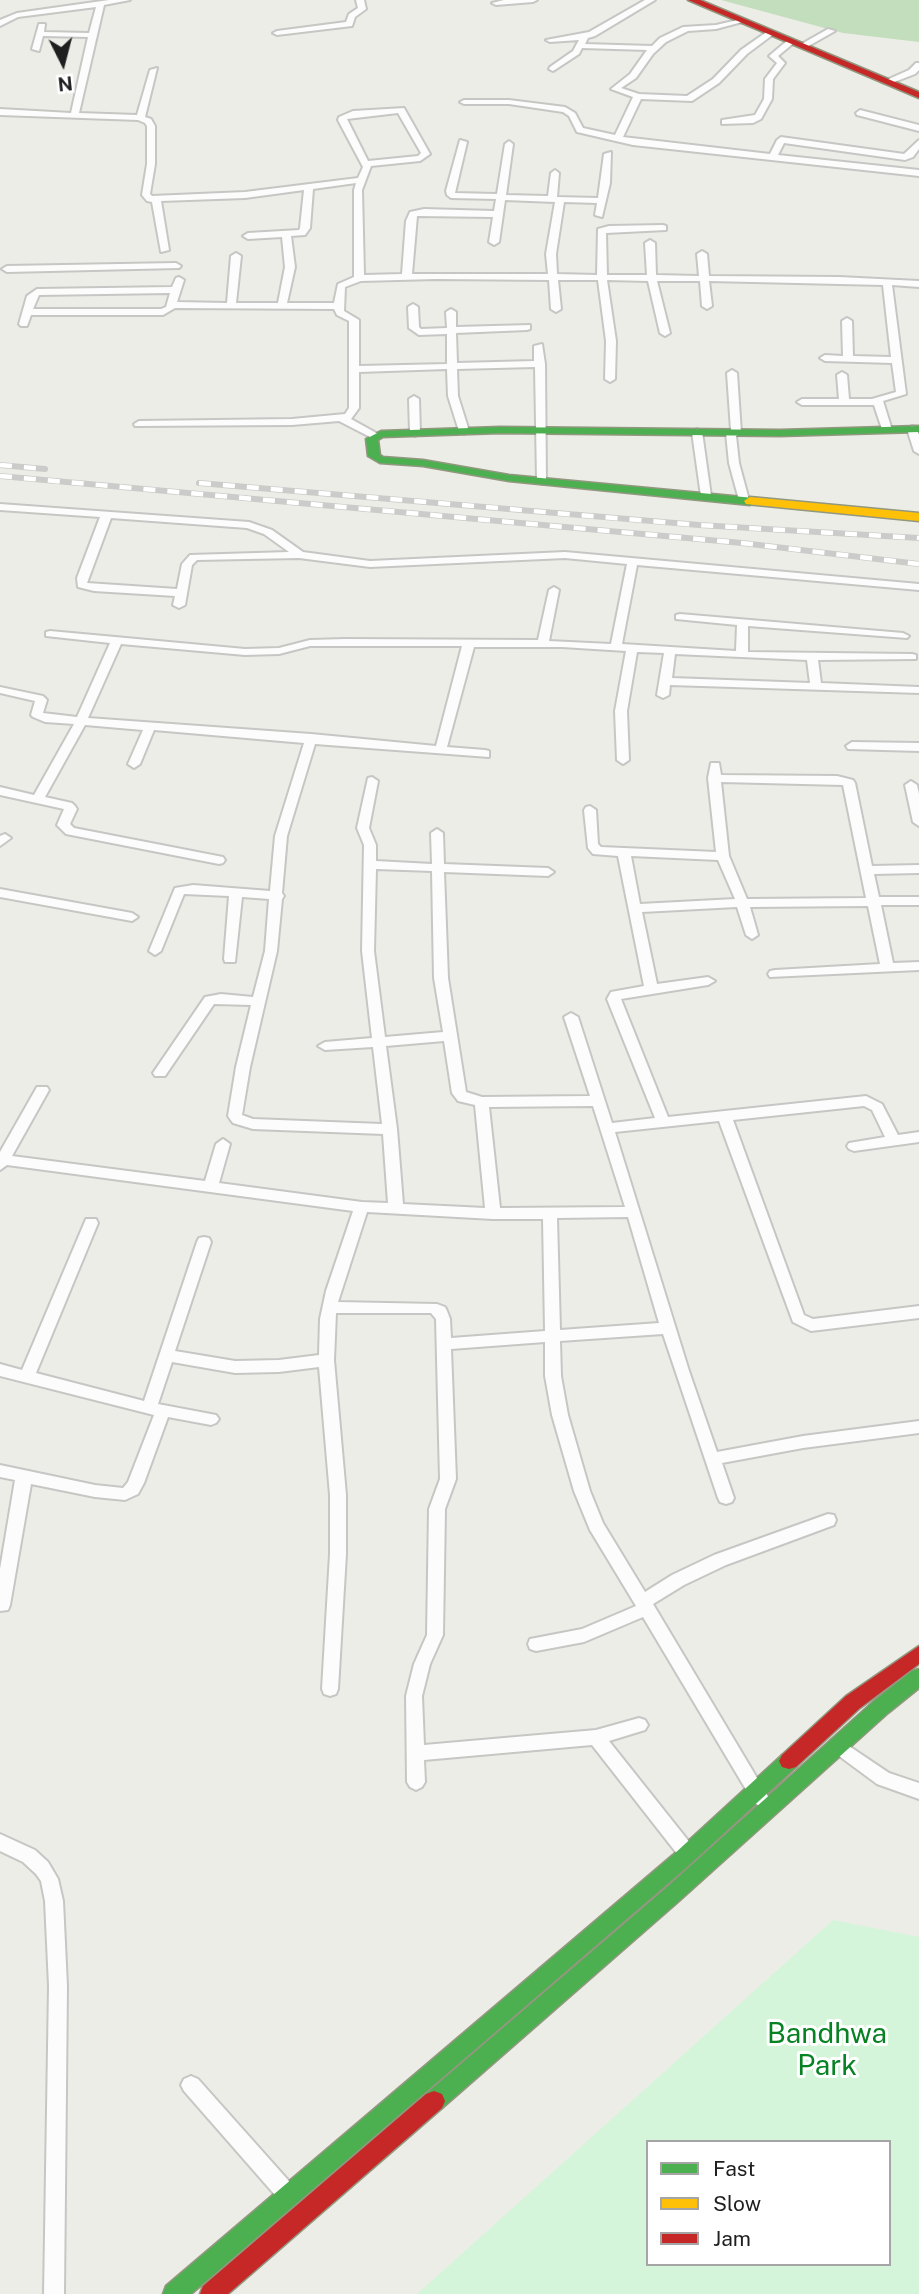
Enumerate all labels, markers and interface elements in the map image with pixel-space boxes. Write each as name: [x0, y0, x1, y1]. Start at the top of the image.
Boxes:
north arrow: [28, 28, 98, 98]
text: N: [57, 72, 74, 96]
park label: Bandhwa Park: [767, 2017, 887, 2083]
legend: [646, 2140, 891, 2266]
text: Fast: [713, 2156, 755, 2181]
text: Slow: [713, 2191, 761, 2216]
text: Jam: [713, 2226, 751, 2251]

